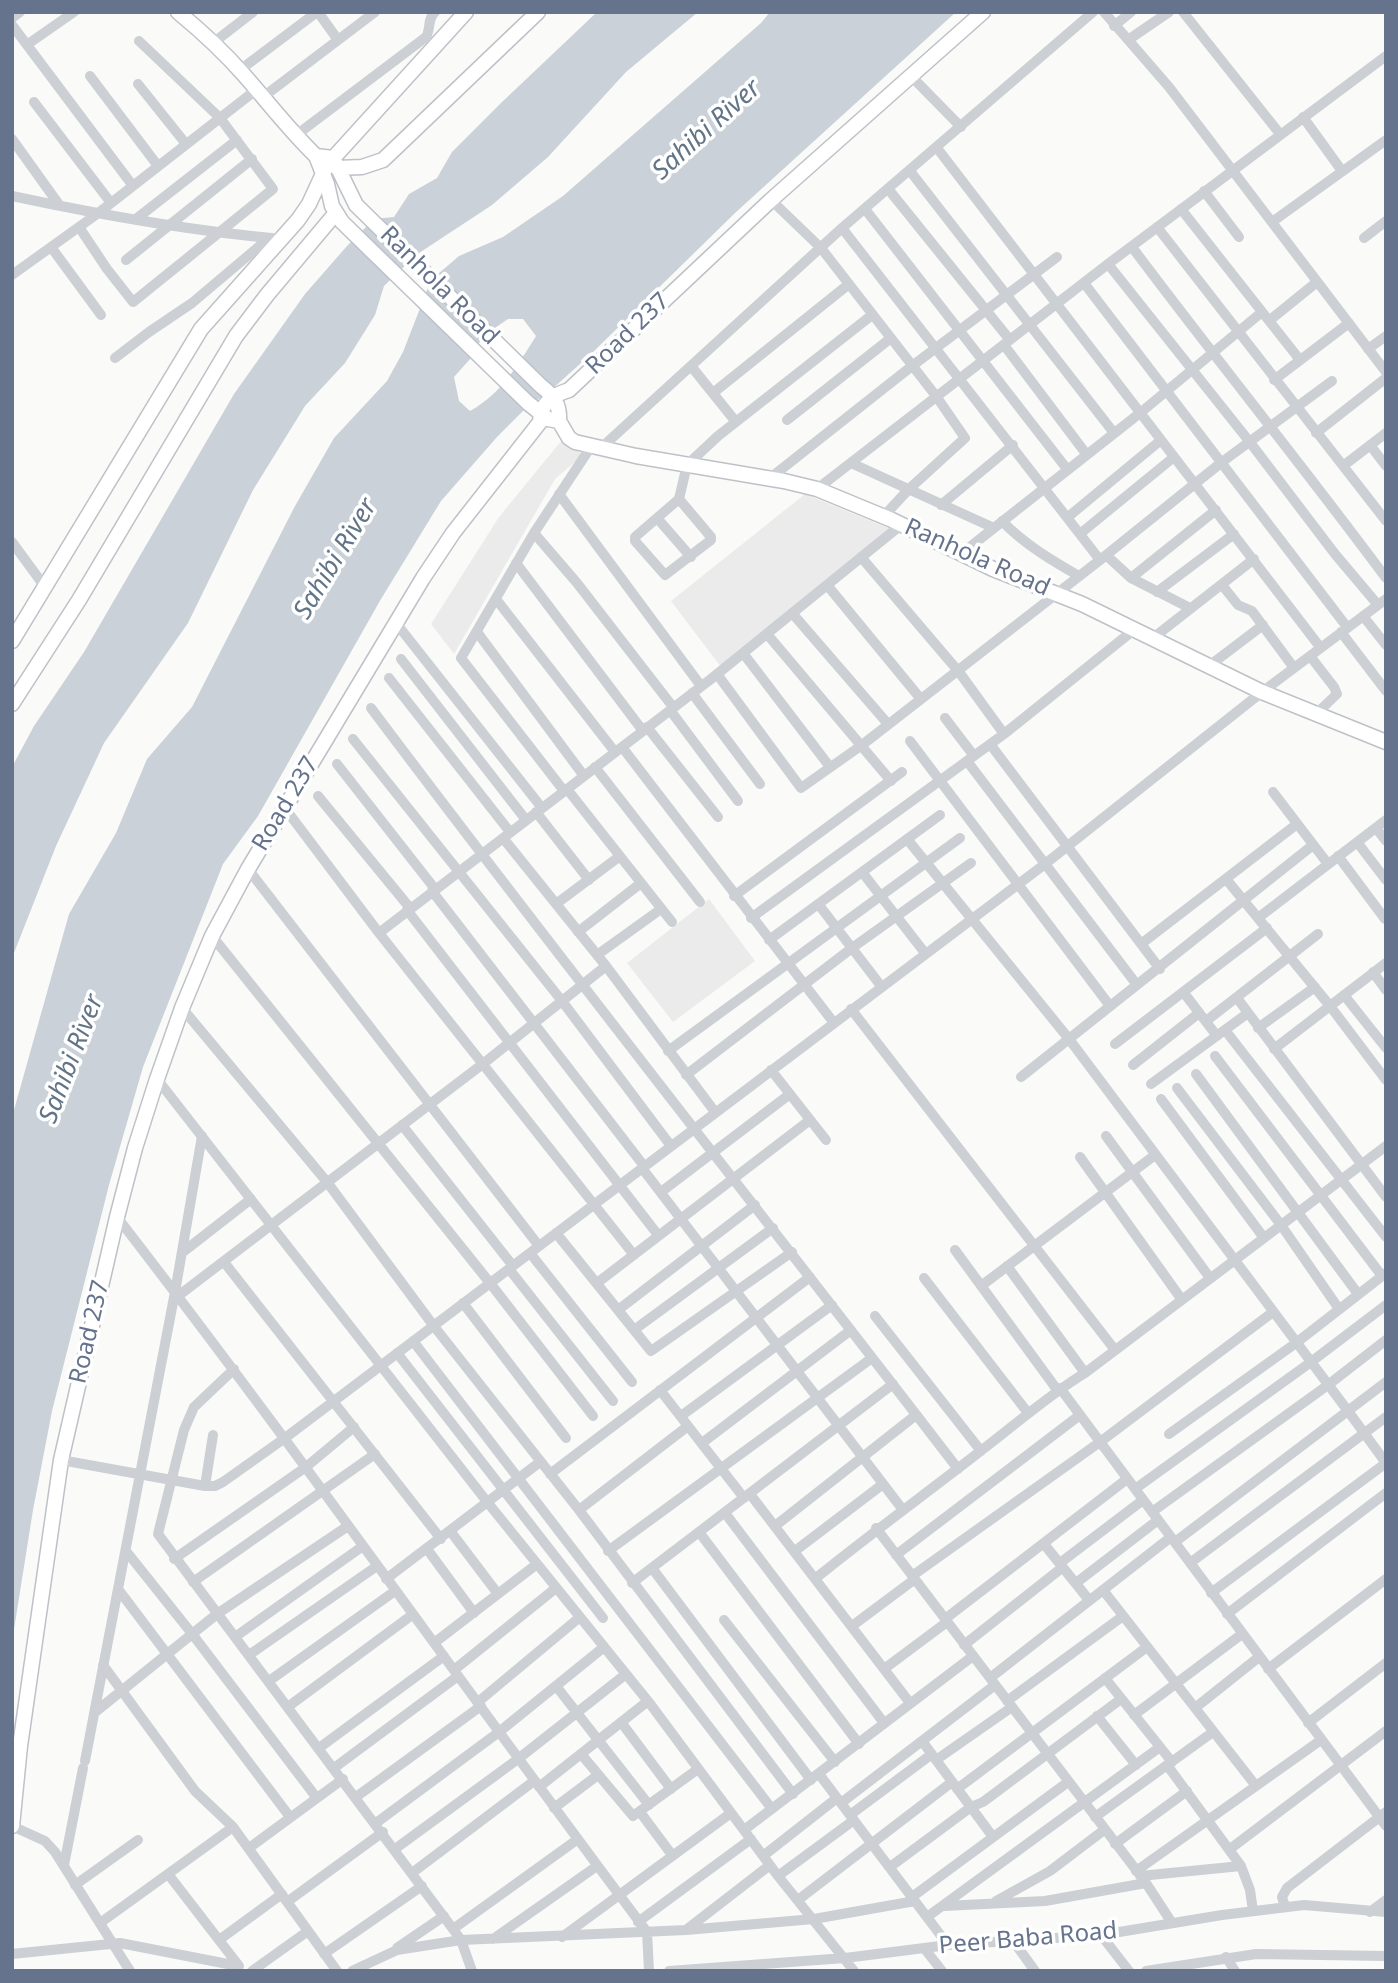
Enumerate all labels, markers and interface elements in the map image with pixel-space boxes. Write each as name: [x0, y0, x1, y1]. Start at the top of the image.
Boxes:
water label: Sahibi River: [646, 73, 768, 187]
street label: Ranhola Road: [374, 221, 504, 351]
street label: Road 237: [580, 287, 676, 381]
water label: Sahibi River: [288, 493, 384, 625]
street label: Ranhola Road: [900, 513, 1054, 603]
street label: Road 237: [247, 752, 325, 856]
water label: Sahibi River: [33, 990, 111, 1128]
street label: Road 237: [64, 1278, 116, 1386]
street label: Peer Baba Road: [938, 1917, 1118, 1961]

